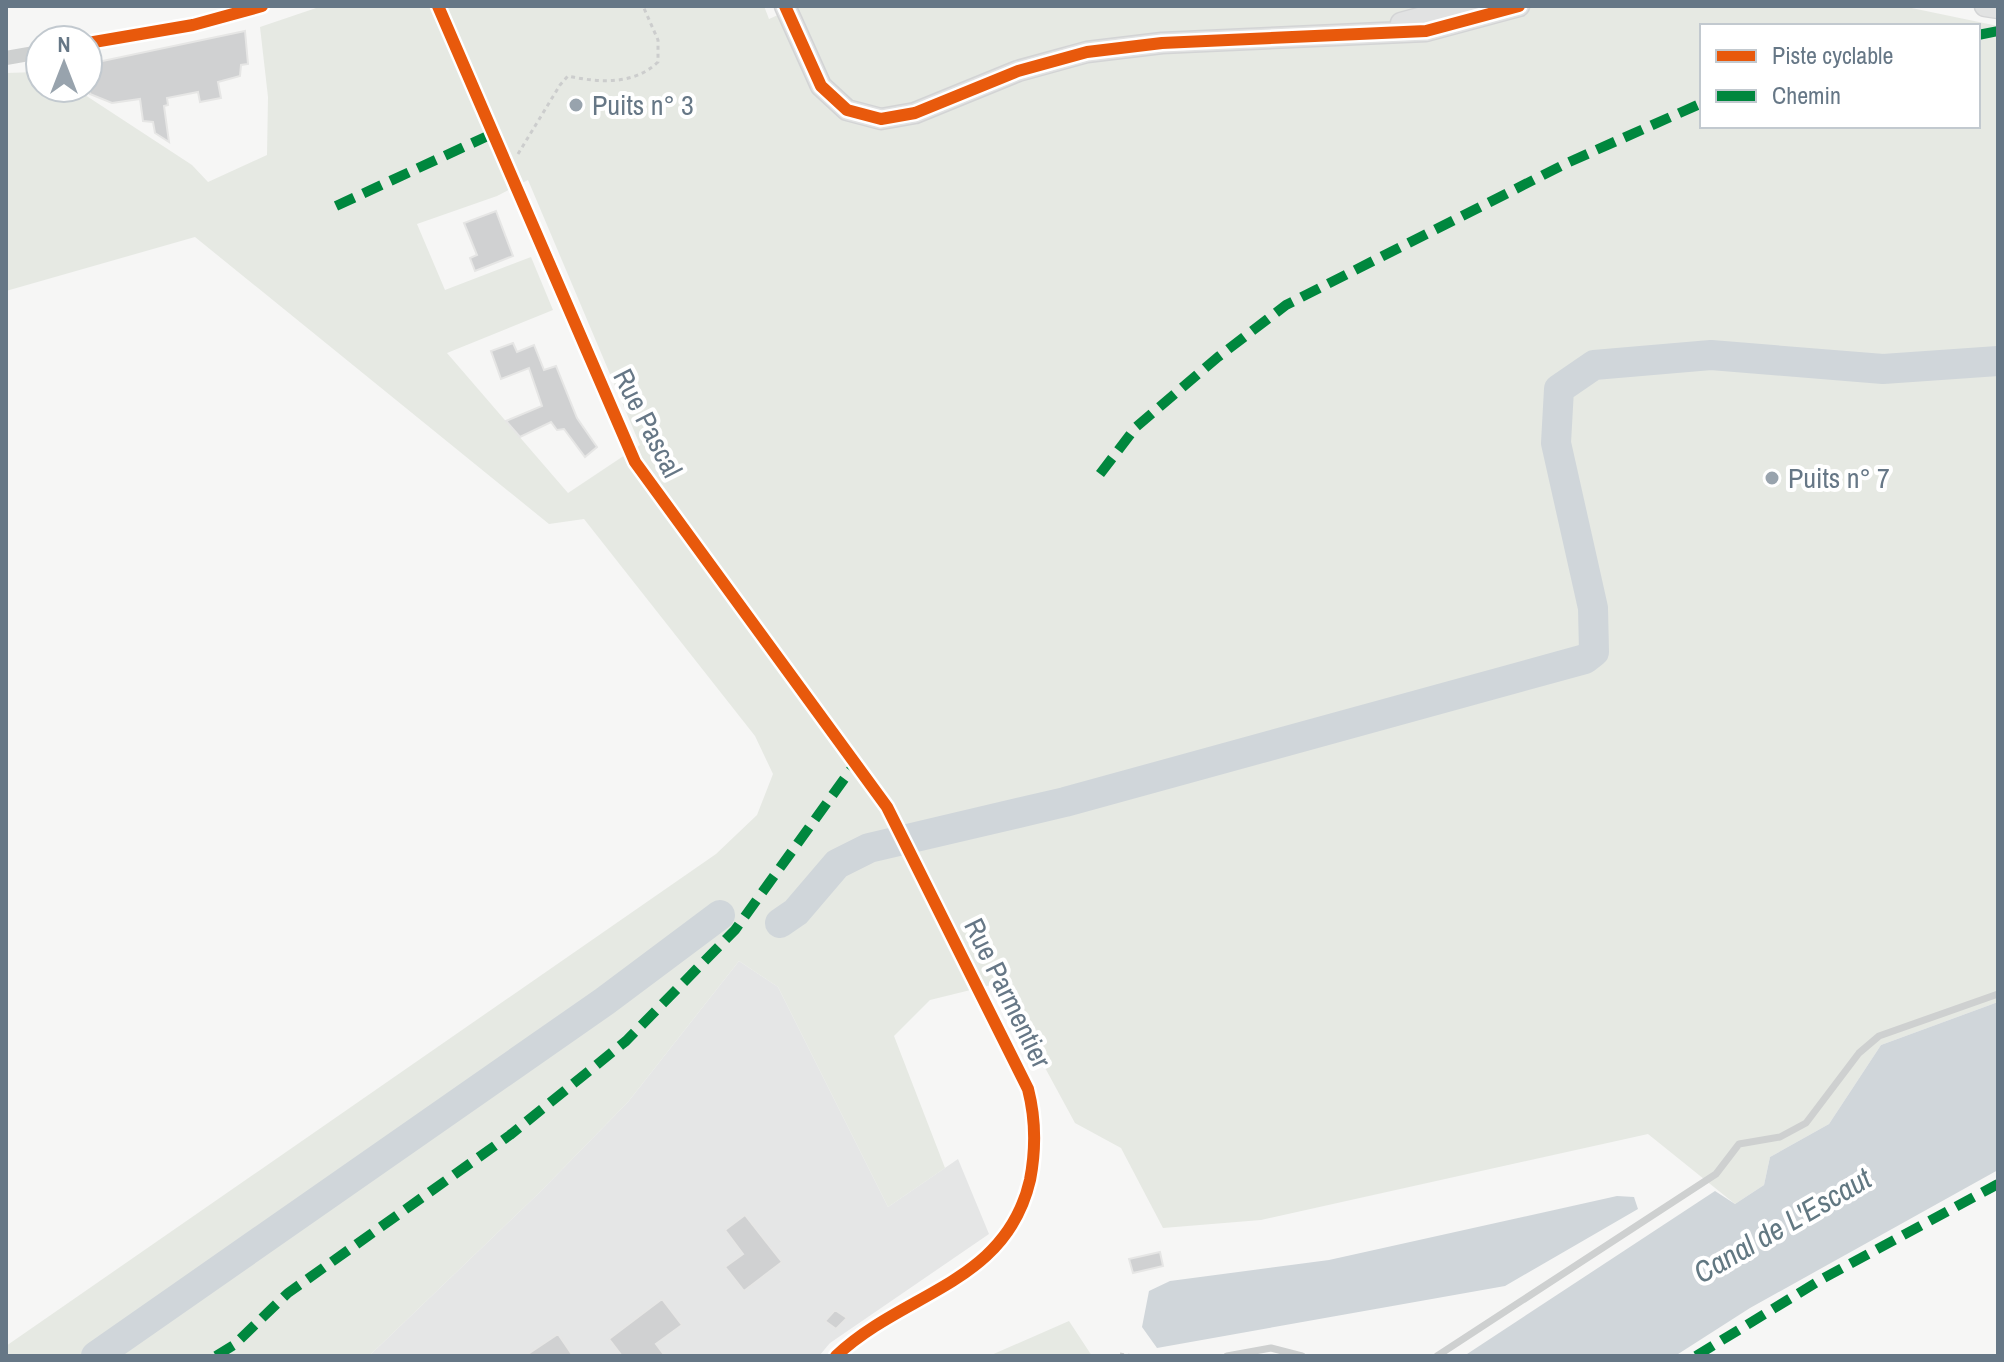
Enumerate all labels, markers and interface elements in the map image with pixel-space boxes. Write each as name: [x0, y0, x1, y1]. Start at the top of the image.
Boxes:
north arrow: [24, 24, 104, 104]
legend: [1700, 24, 1980, 128]
text: N: [57, 29, 71, 59]
text: Piste cyclable: [1772, 39, 1893, 71]
text: Chemin: [1772, 79, 1841, 111]
place label: Puits n° 3: [592, 86, 694, 124]
marker: Puits n° 3: [567, 96, 585, 114]
street label: Rue Pascal: [604, 362, 692, 484]
place label: Puits n° 7: [1788, 459, 1890, 497]
marker: Puits n° 7: [1763, 469, 1781, 487]
street label: Rue Parmentier: [955, 912, 1061, 1074]
water label: Canal de L'Escaut: [1686, 1157, 1879, 1292]

